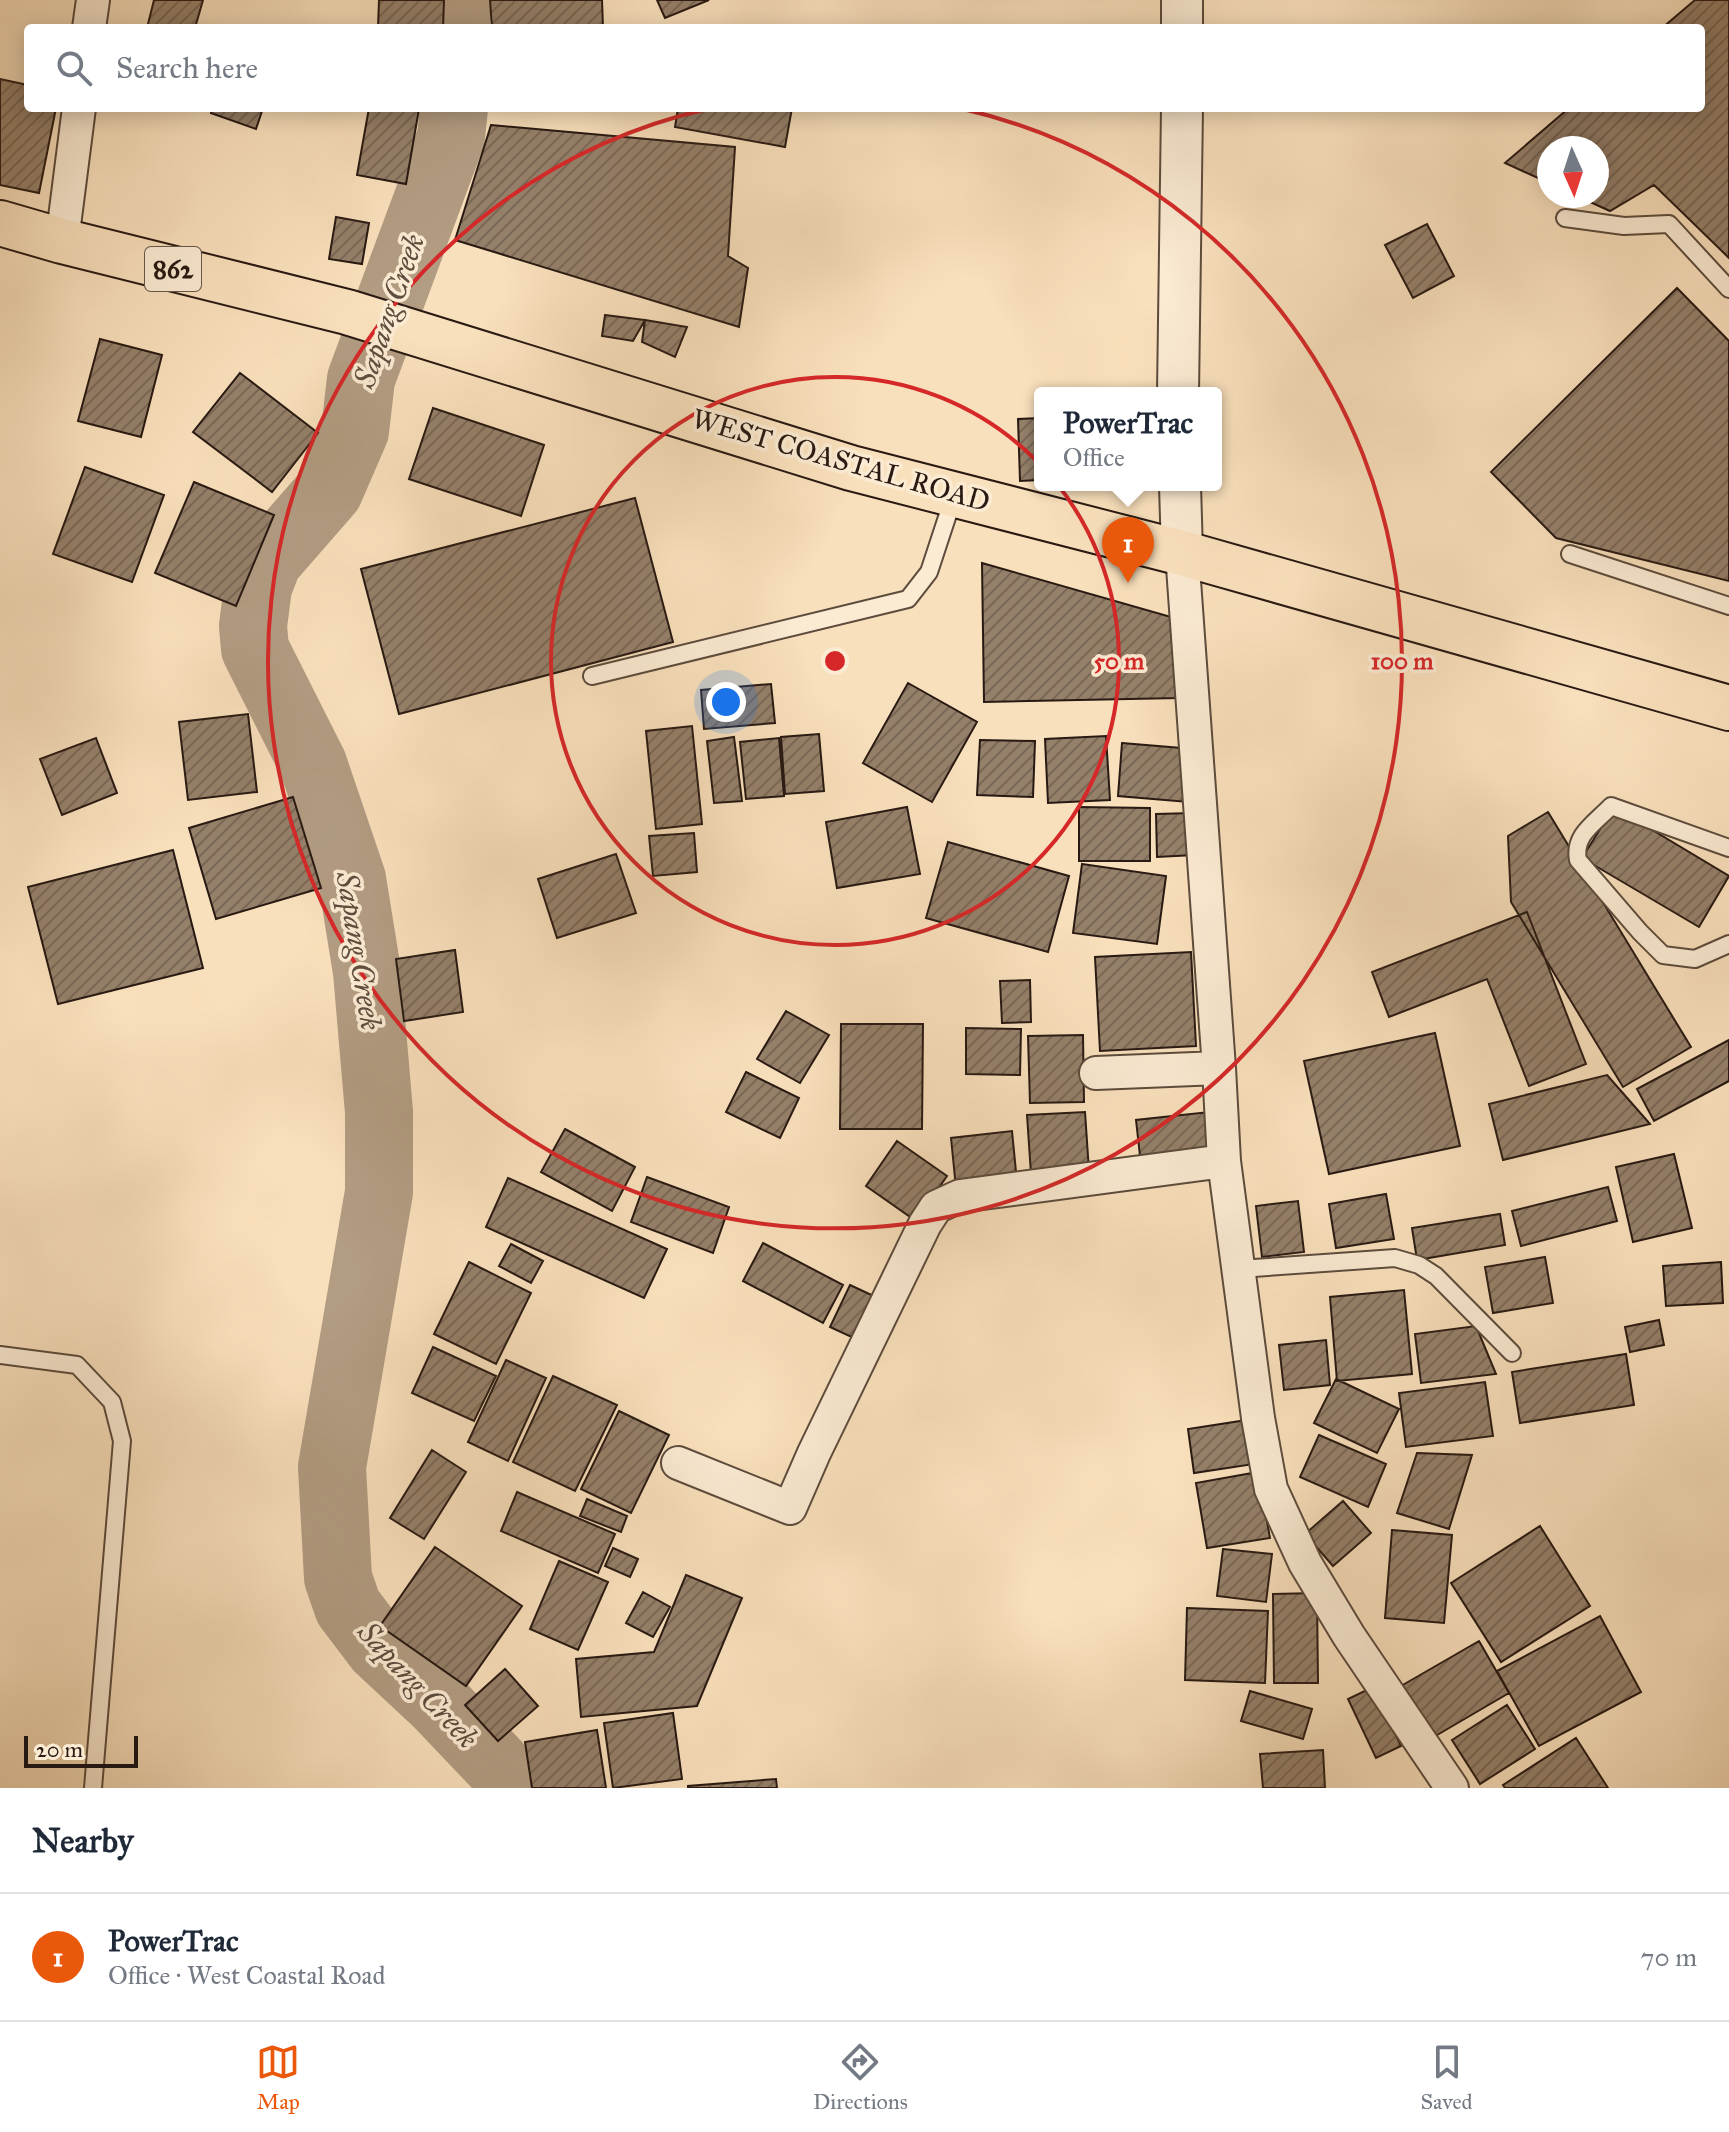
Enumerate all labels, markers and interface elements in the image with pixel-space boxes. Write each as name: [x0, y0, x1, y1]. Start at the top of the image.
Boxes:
search box: [24, 24, 1705, 112]
icon: search: [52, 46, 96, 90]
text: Search here: [116, 50, 258, 86]
north arrow: [1537, 136, 1609, 208]
water label: Sapang Creek: [346, 230, 433, 394]
road number: 862: [145, 247, 201, 291]
popup: [1034, 387, 1222, 491]
street label: WEST COASTAL ROAD: [688, 401, 994, 519]
text: PowerTrac: [1063, 405, 1193, 441]
text: Office: [1063, 441, 1125, 473]
pin: 1: [1102, 517, 1154, 583]
text: 50 m: [1094, 646, 1145, 676]
text: 100 m: [1371, 646, 1434, 676]
centre of rings: [821, 647, 849, 675]
your location: [706, 682, 746, 722]
water label: Sapang Creek: [328, 868, 389, 1033]
water label: Sapang Creek: [349, 1614, 486, 1756]
scale bar: [24, 1732, 138, 1768]
text: 20 m: [36, 1736, 83, 1763]
text: Nearby: [32, 1820, 134, 1861]
text: PowerTrac: [108, 1923, 239, 1959]
text: 1: [53, 1941, 63, 1973]
text: 70 m: [1641, 1941, 1697, 1973]
text: Office · West Coastal Road: [108, 1959, 386, 1991]
tab: Map: [256, 2040, 300, 2115]
tab: Directions: [813, 2040, 908, 2115]
tab: Saved: [1420, 2040, 1473, 2115]

